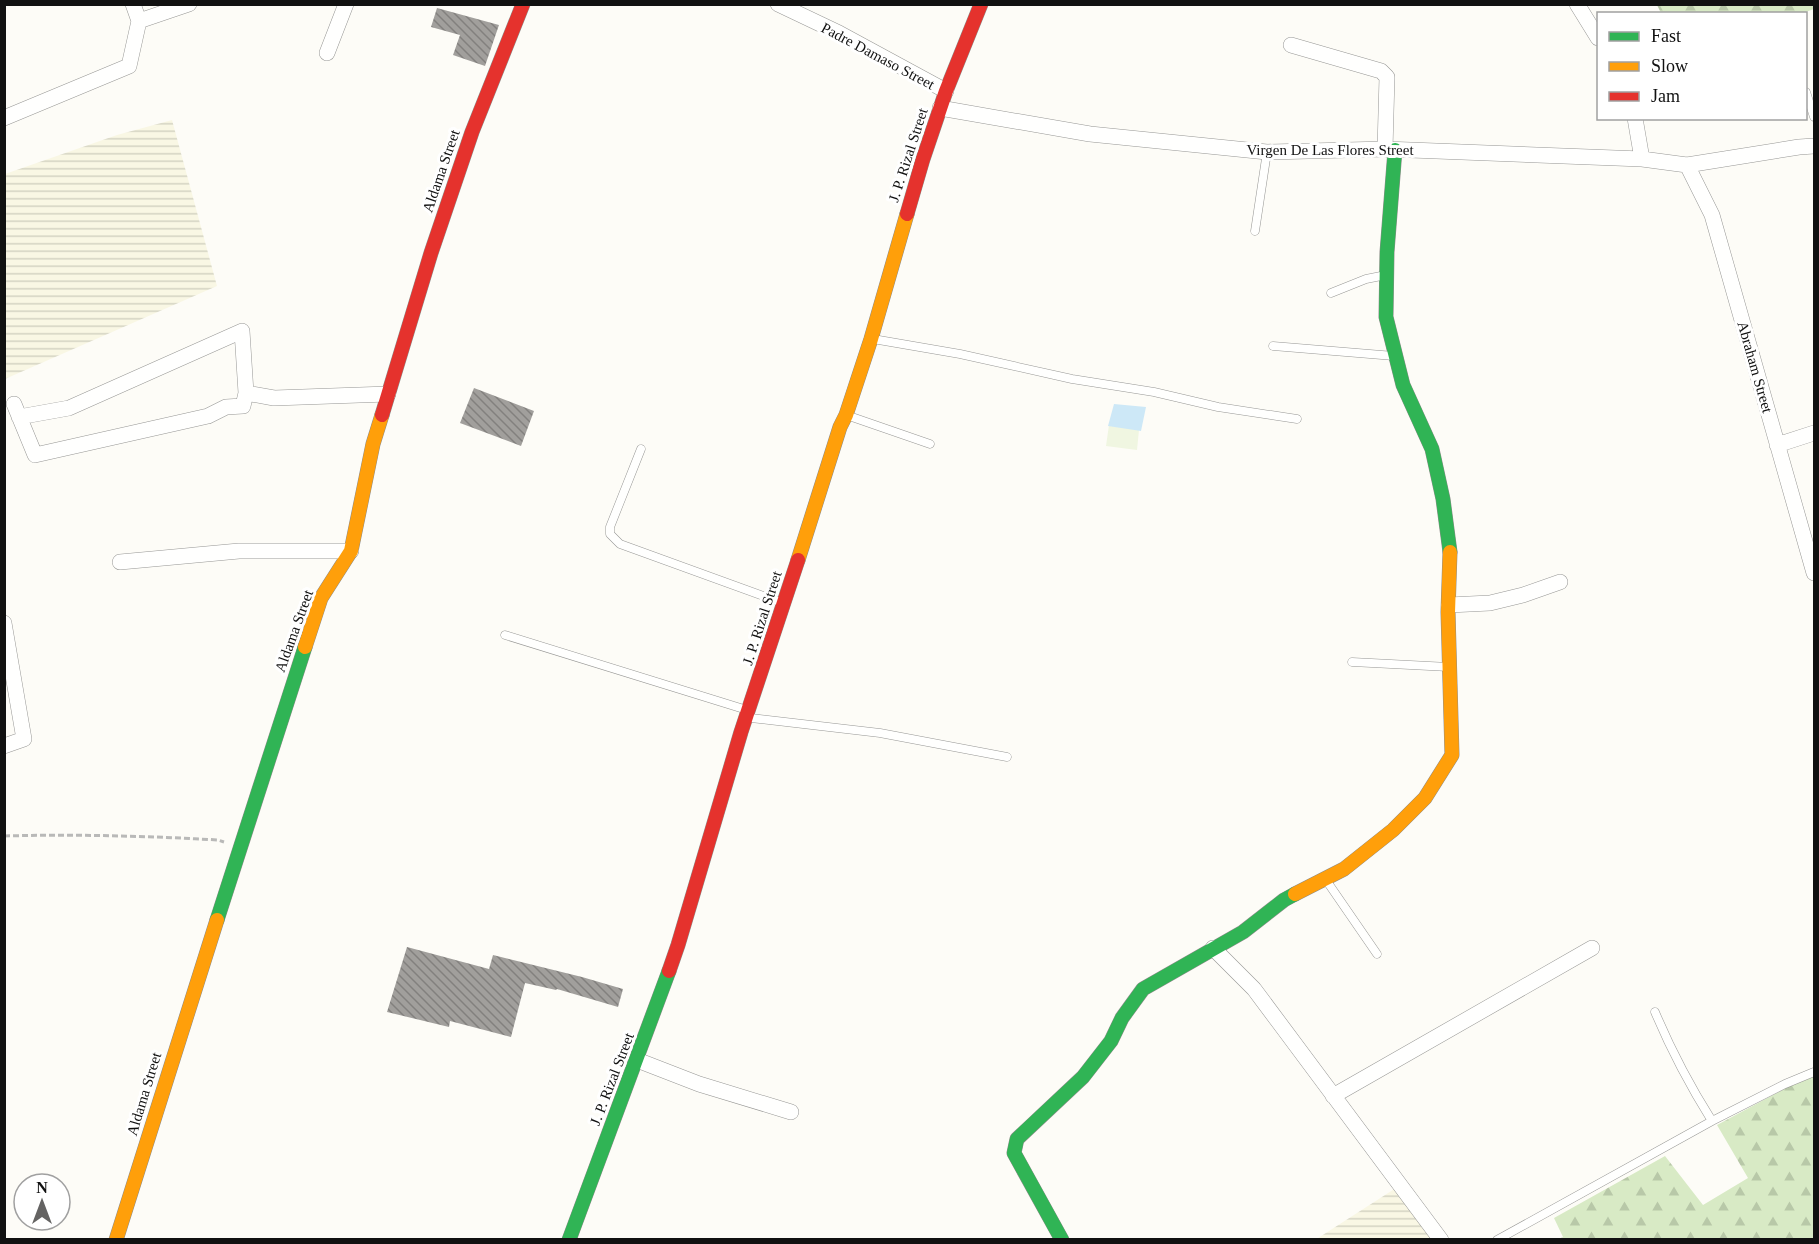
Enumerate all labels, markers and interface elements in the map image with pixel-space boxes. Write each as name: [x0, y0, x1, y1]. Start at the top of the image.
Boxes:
legend: [1597, 12, 1807, 120]
street label: Padre Damaso Street: [819, 19, 938, 93]
text: Fast: [1651, 26, 1681, 46]
text: Slow: [1651, 56, 1688, 76]
text: Jam: [1651, 86, 1680, 106]
street label: J. P. Rizal Street: [885, 105, 931, 204]
street label: Aldama Street: [419, 127, 463, 214]
street label: Virgen De Las Flores Street: [1246, 142, 1414, 158]
street label: Abraham Street: [1734, 319, 1776, 415]
street label: J. P. Rizal Street: [739, 568, 785, 667]
street label: Aldama Street: [272, 587, 317, 674]
street label: J. P. Rizal Street: [587, 1030, 637, 1128]
street label: Aldama Street: [124, 1050, 164, 1138]
north arrow: [12, 1172, 72, 1232]
text: N: [36, 1179, 48, 1196]

